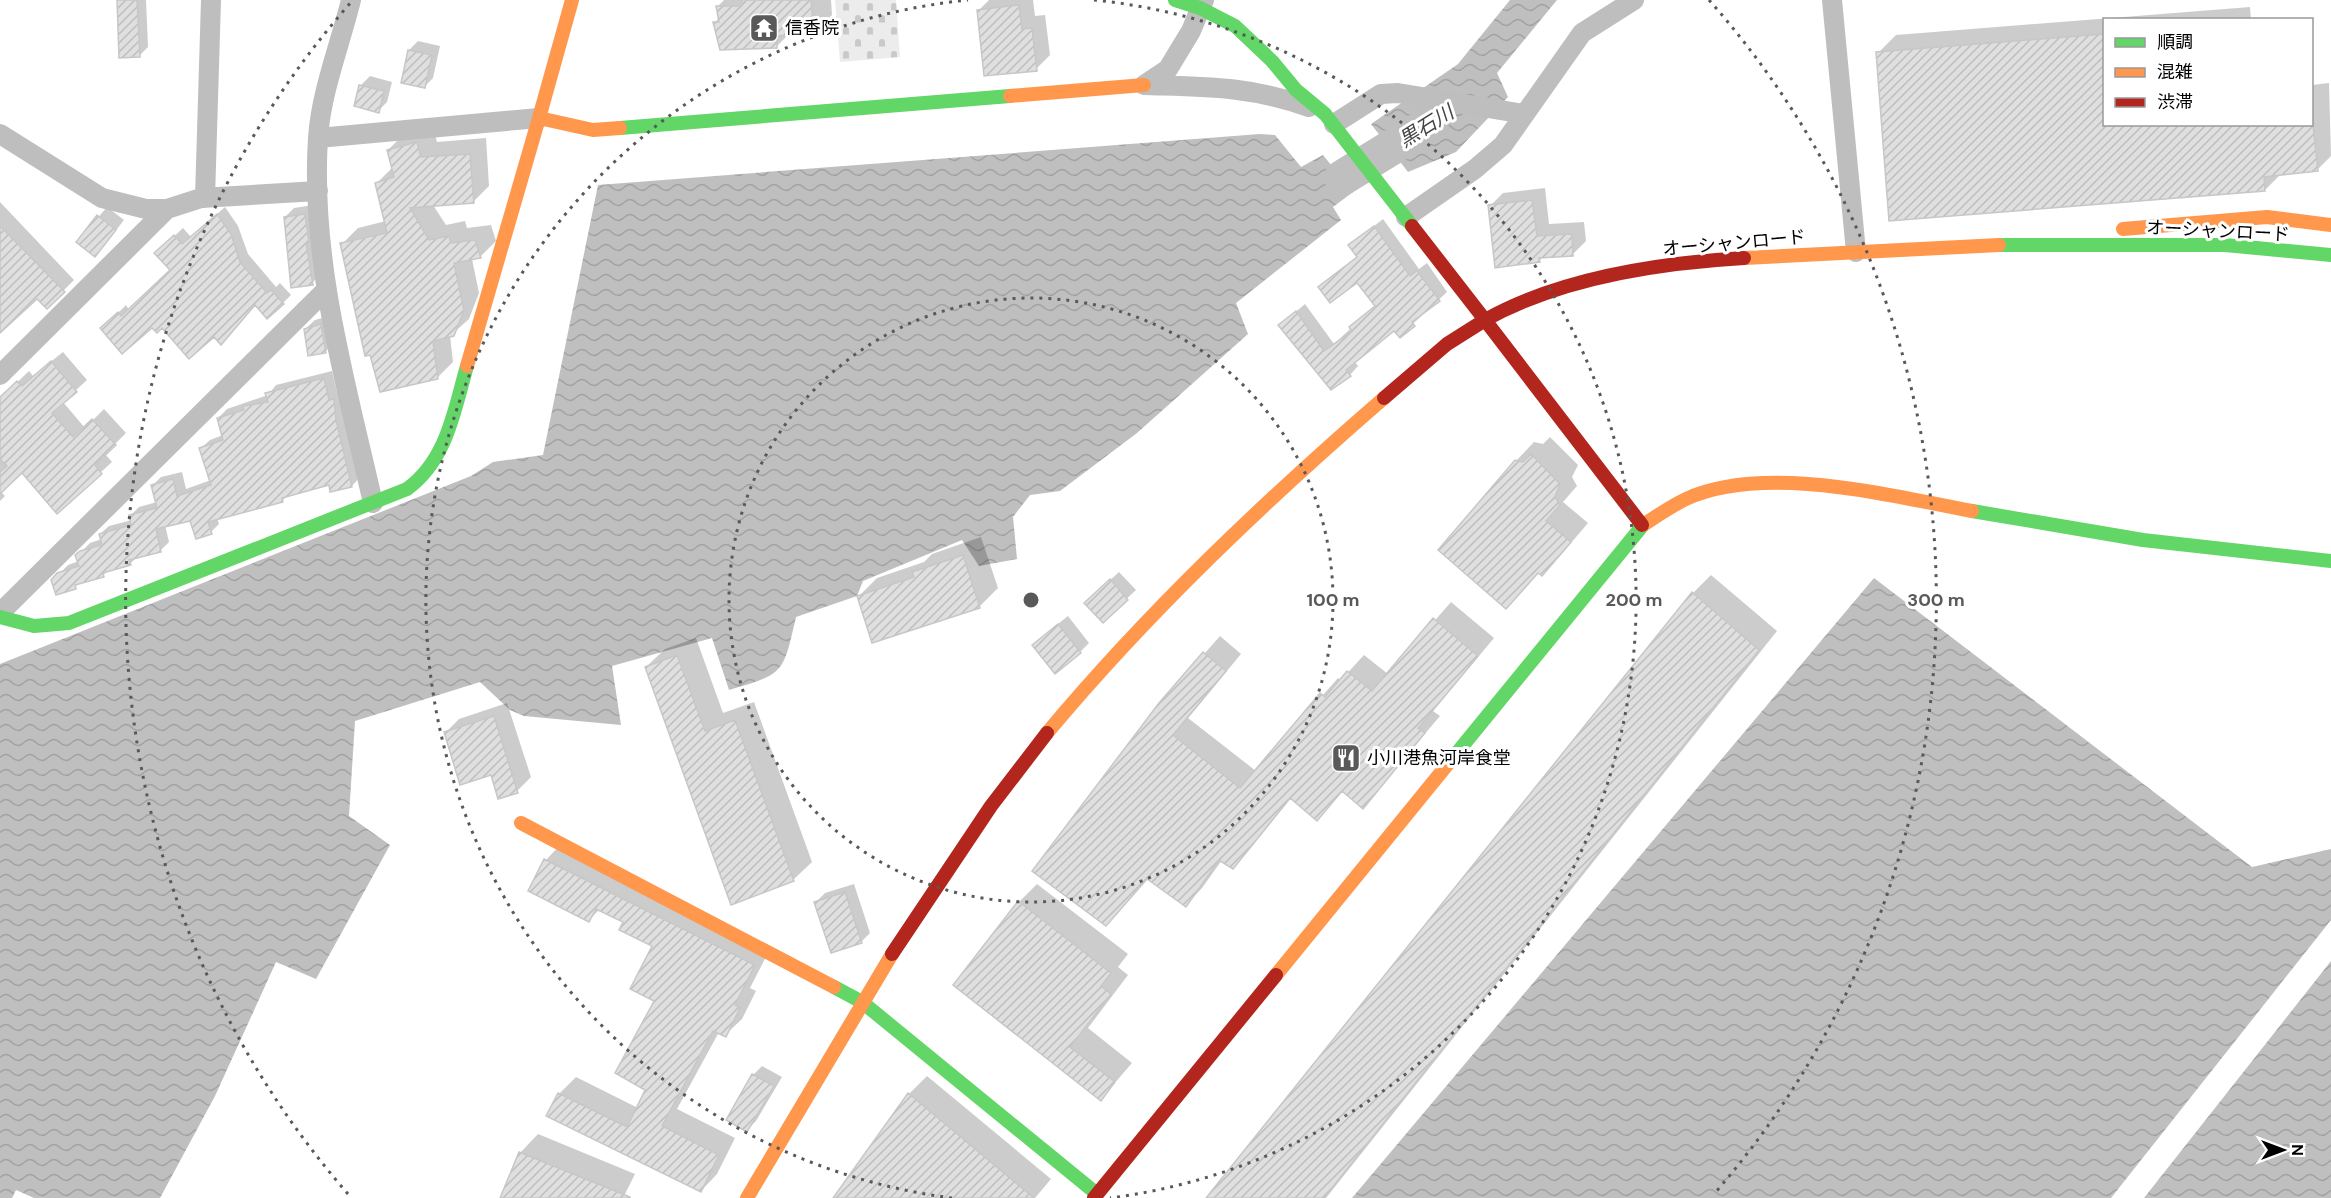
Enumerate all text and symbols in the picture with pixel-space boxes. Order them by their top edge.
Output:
temple icon: 信香院 [748,12,780,44]
place label: 信香院 [785,16,839,40]
legend [2103,18,2313,126]
text: 順調 [2157,30,2193,54]
text: 混雑 [2157,60,2193,84]
text: 渋滞 [2157,90,2193,114]
water label: 黒石川 [1394,98,1460,153]
street label: オーシャンロード [2146,215,2290,247]
street label: オーシャンロード [1661,225,1807,261]
text: 100 m [1306,588,1360,612]
text: 200 m [1606,588,1662,612]
text: 300 m [1907,588,1965,612]
centre of rings [1021,590,1041,610]
restaurant icon: 小川港魚河岸食堂 [1330,742,1362,774]
place label: 小川港魚河岸食堂 [1367,746,1511,770]
north arrow [2253,1120,2313,1180]
text: N [2287,1144,2308,1156]

